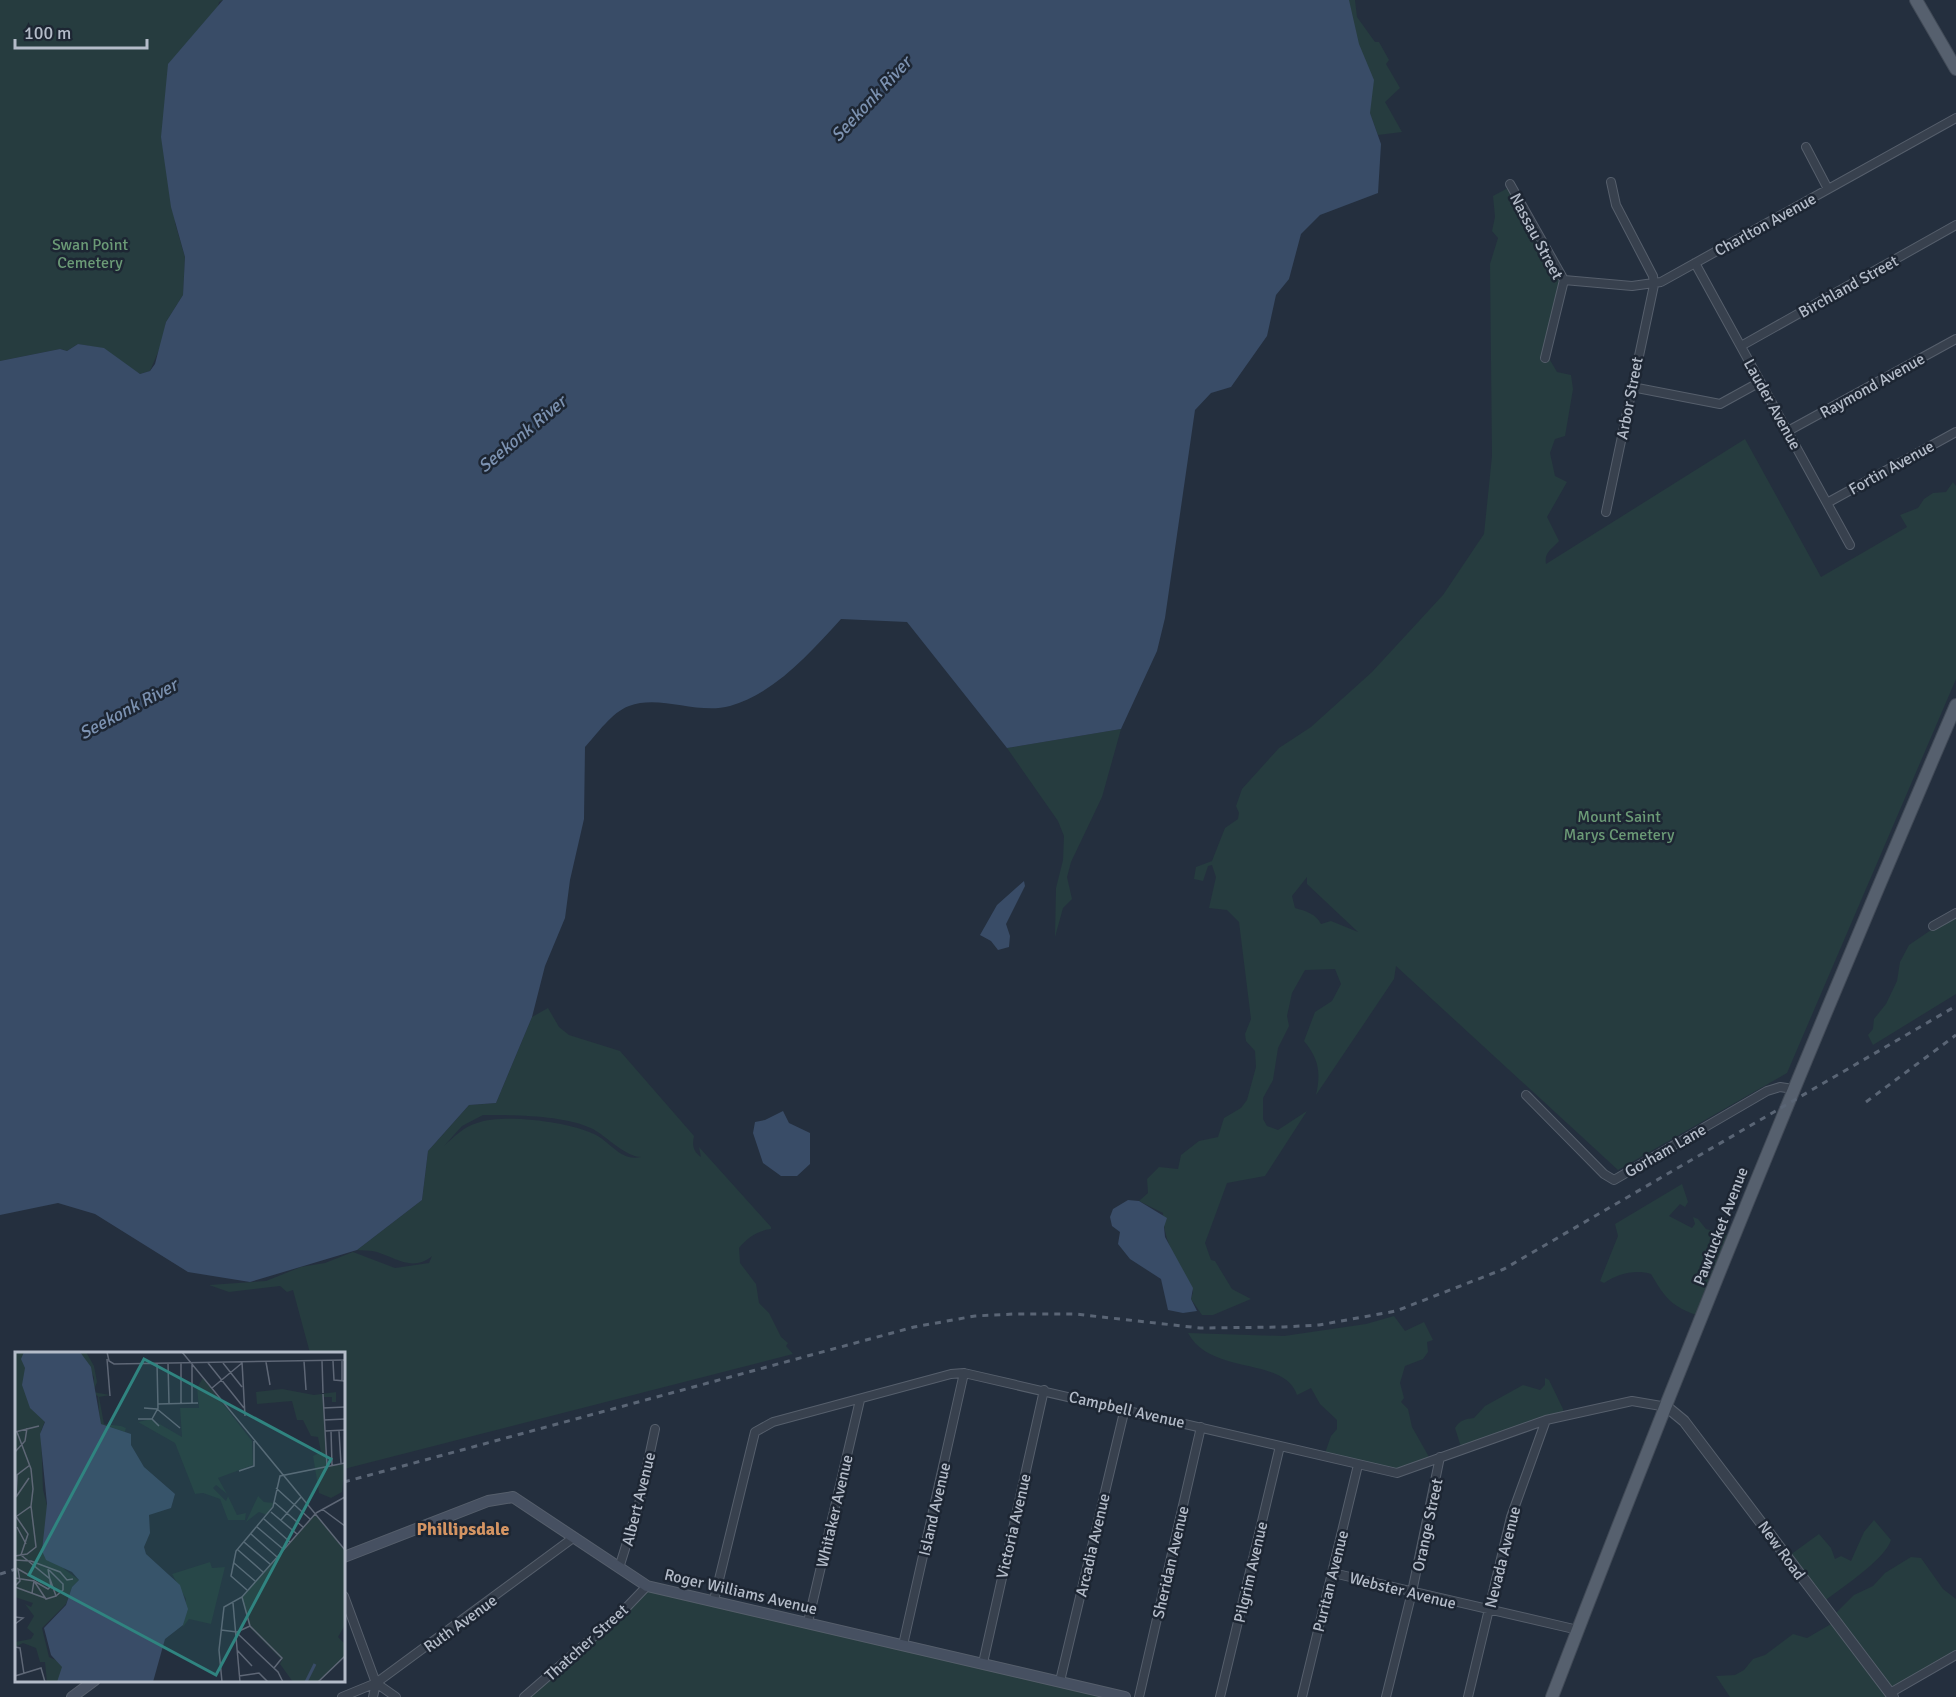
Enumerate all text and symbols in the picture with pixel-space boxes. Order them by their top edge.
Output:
scale bar [15,12,147,50]
text: 100 m [24,22,71,44]
water label: Seekonk River [826,50,917,146]
street label: Charlton Avenue [1711,189,1820,261]
street label: Nassau Street [1505,190,1567,283]
park label: Swan Point Cemetery [52,235,128,273]
street label: Birchland Street [1795,251,1902,323]
street label: Raymond Avenue [1817,349,1928,423]
street label: Arbor Street [1612,355,1648,441]
street label: Lauder Avenue [1739,355,1805,454]
water label: Seekonk River [474,389,572,477]
street label: Fortin Avenue [1845,436,1938,500]
water label: Seekonk River [75,673,183,744]
park label: Mount Saint Marys Cemetery [1564,807,1675,845]
street label: Gorham Lane [1621,1120,1710,1182]
street label: Pawtucket Avenue [1689,1164,1753,1288]
inset map [15,1352,345,1682]
street label: Campbell Avenue [1067,1387,1187,1433]
street label: Albert Avenue [618,1450,660,1548]
street label: Whitaker Avenue [812,1453,858,1570]
street label: Island Avenue [915,1461,955,1558]
street label: Victoria Avenue [992,1472,1036,1581]
street label: Orange Street [1408,1476,1448,1574]
street label: Arcadia Avenue [1071,1492,1115,1599]
street label: Sheridan Avenue [1148,1504,1194,1621]
street label: Nevada Avenue [1481,1504,1525,1610]
street label: New Road [1753,1517,1809,1584]
district label: Phillipsdale [417,1518,510,1540]
street label: Pilgrim Avenue [1230,1520,1272,1625]
street label: Puritan Avenue [1309,1528,1353,1634]
street label: Roger Williams Avenue [662,1565,819,1619]
street label: Webster Avenue [1347,1568,1458,1614]
street label: Ruth Avenue [420,1590,501,1657]
street label: Thatcher Street [541,1600,633,1685]

